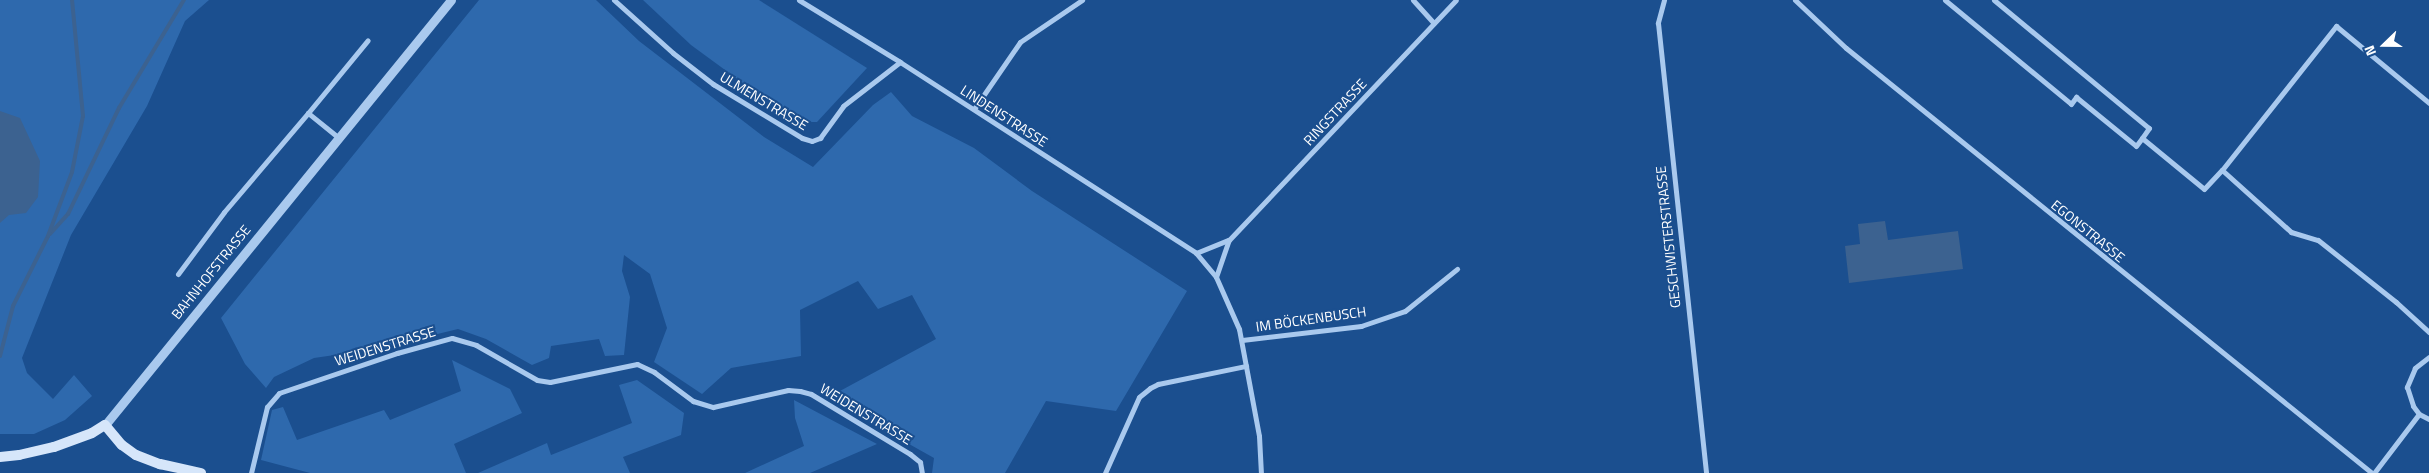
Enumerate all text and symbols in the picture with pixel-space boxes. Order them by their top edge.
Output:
north arrow [2359,20,2409,70]
text: N [2358,42,2381,59]
street label: ULMENSTRASSE [717,68,811,134]
street label: RINGSTRASSE [1300,75,1370,149]
street label: LINDENSTRASSE [957,82,1051,150]
street label: GESCHWISTERSTRASSE [1652,165,1684,309]
street label: EGONSTRASSE [2048,196,2128,266]
street label: BAHNHOFSTRASSE [168,222,254,322]
street label: IM BÖCKENBUSCH [1255,303,1367,335]
street label: WEIDENSTRASSE [333,323,437,369]
street label: WEIDENSTRASSE [817,380,915,448]

